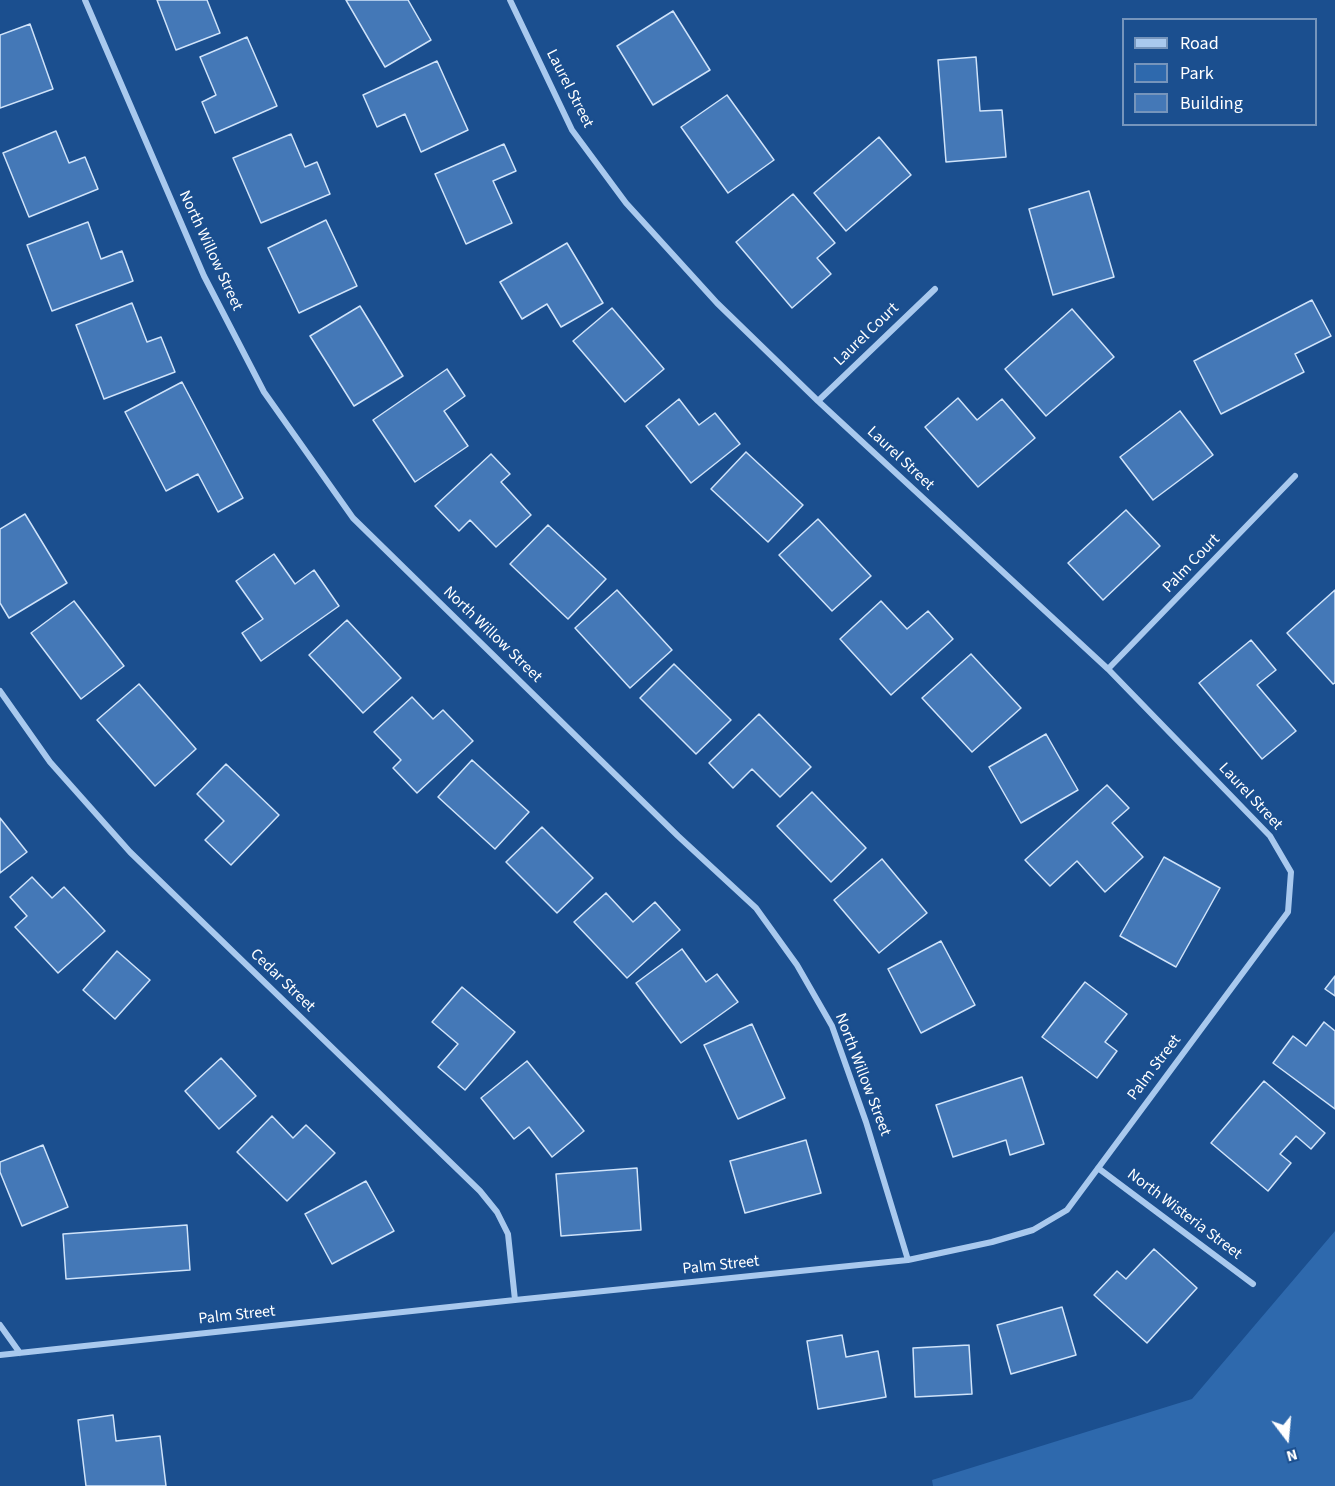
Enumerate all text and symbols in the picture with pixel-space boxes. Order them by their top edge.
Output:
legend [1122,18,1317,126]
text: Road [1180,31,1219,56]
street label: Laurel Street [541,47,597,131]
text: Park [1180,61,1214,86]
text: Building [1180,91,1243,116]
street label: North Willow Street [174,188,246,314]
street label: Laurel Court [831,299,903,371]
street label: Laurel Street [862,423,938,495]
street label: Palm Court [1159,531,1225,597]
street label: North Willow Street [439,583,545,687]
street label: Laurel Street [1214,759,1286,835]
street label: Cedar Street [246,945,318,1017]
street label: North Willow Street [830,1011,894,1139]
street label: Palm Street [1124,1031,1186,1105]
street label: North Wisteria Street [1123,1166,1245,1264]
street label: Palm Street [682,1252,760,1280]
street label: Palm Street [198,1302,276,1330]
north arrow [1257,1408,1317,1468]
text: N [1284,1443,1300,1467]

